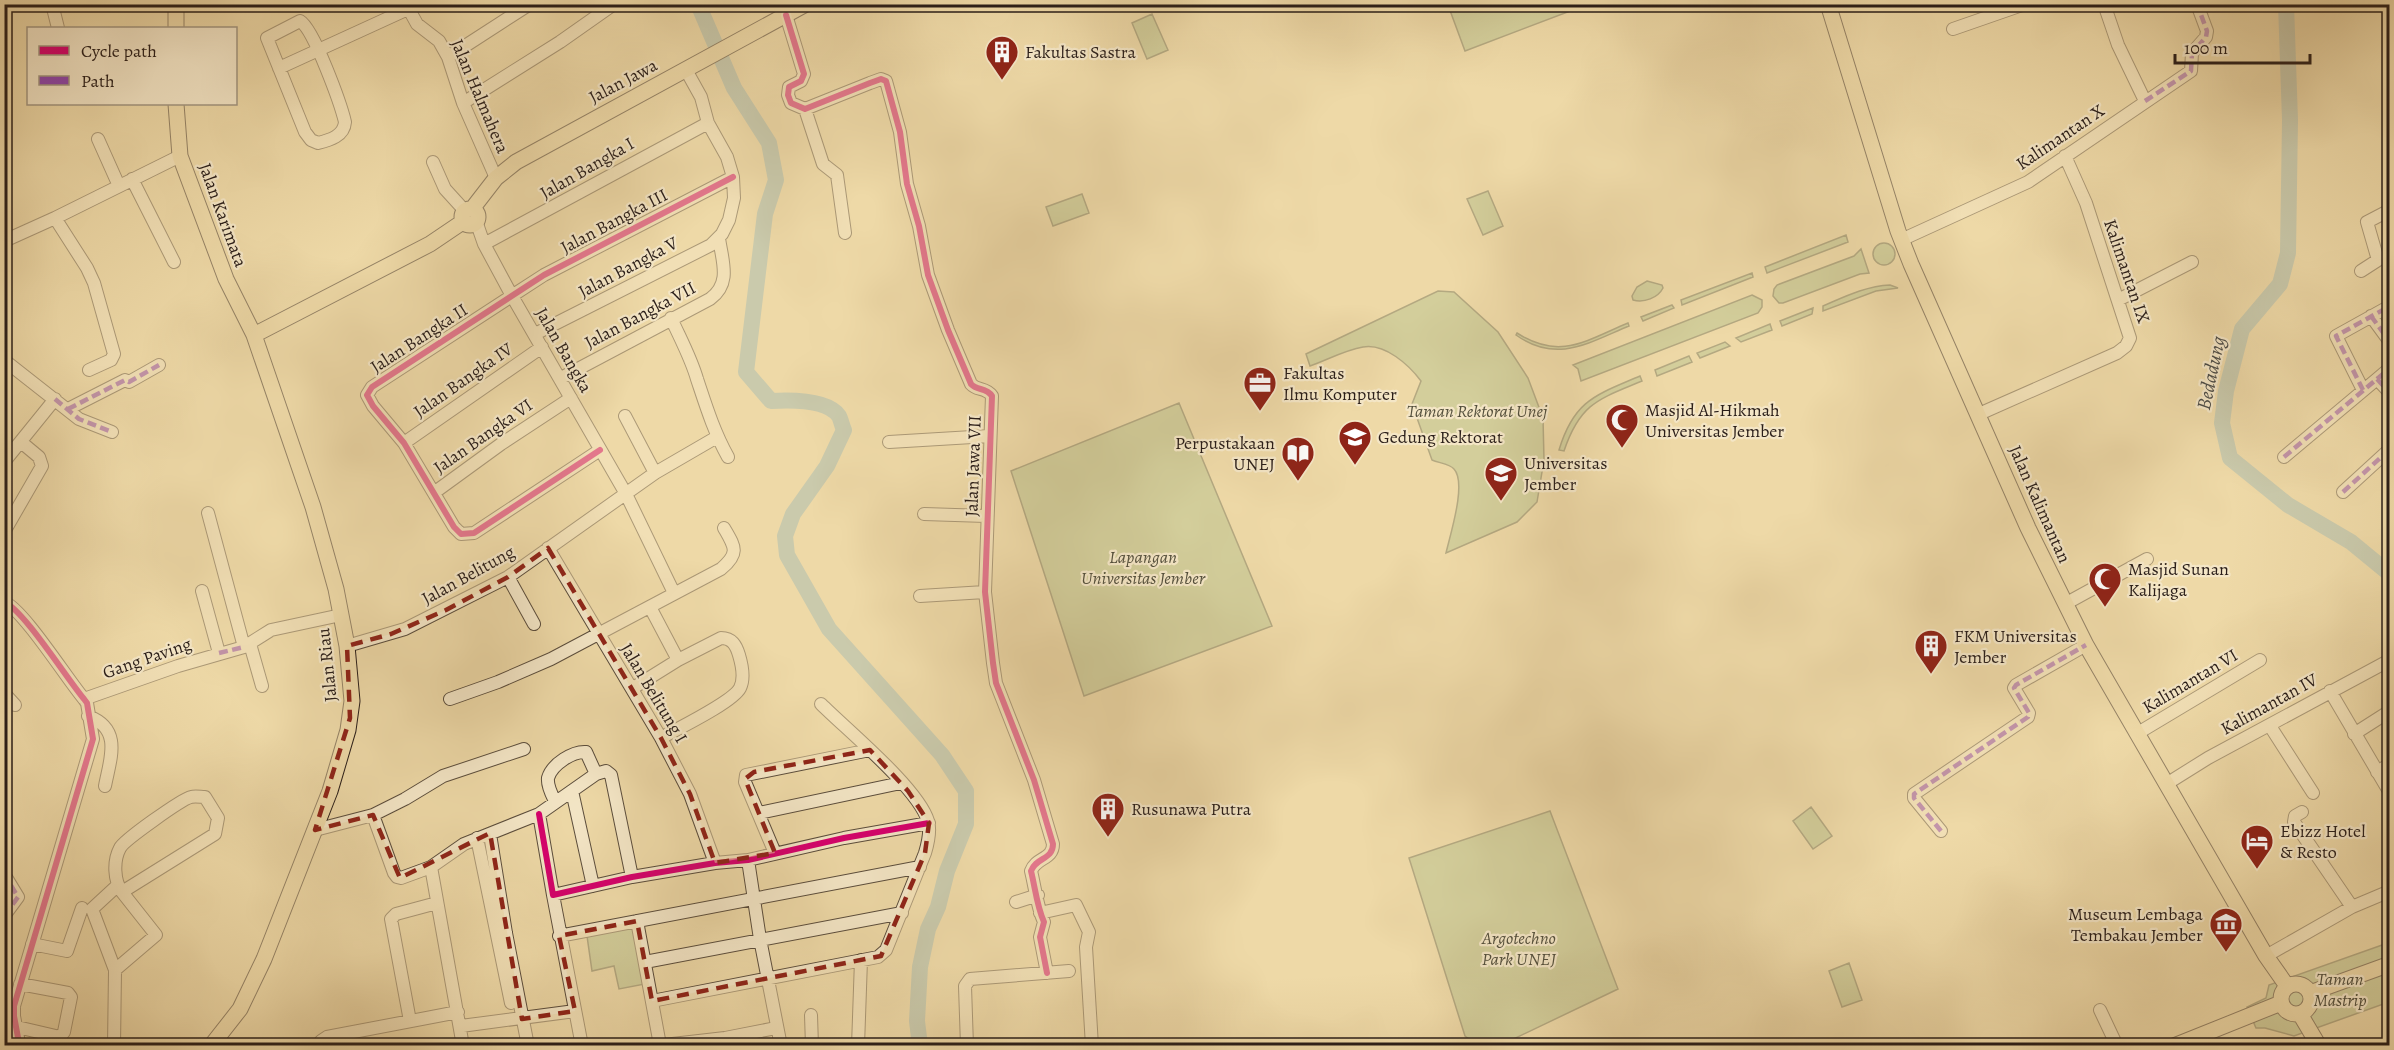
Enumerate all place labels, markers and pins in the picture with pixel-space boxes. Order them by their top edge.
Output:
building icon: Fakultas Sastra [984,34,1020,81]
place label: Fakultas Sastra [1025,40,1136,64]
place label: Fakultas Ilmu Komputer [1283,361,1397,406]
office icon: Fakultas Ilmu Komputer [1242,365,1278,412]
place label: Masjid Al-Hikmah Universitas Jember [1645,398,1784,443]
mosque icon: Masjid Al-Hikmah Universitas Jember [1604,402,1640,449]
school or university icon: Gedung Rektorat [1337,419,1373,466]
place label: Gedung Rektorat [1378,425,1503,449]
place label: Perpustakaan UNEJ [1175,431,1275,476]
library icon: Perpustakaan UNEJ [1280,435,1316,482]
place label: Universitas Jember [1524,451,1607,496]
school or university icon: Universitas Jember [1483,455,1519,502]
place label: Masjid Sunan Kalijaga [2128,557,2229,602]
mosque icon: Masjid Sunan Kalijaga [2087,561,2123,608]
place label: FKM Universitas Jember [1954,624,2077,669]
building icon: FKM Universitas Jember [1913,628,1949,675]
building icon: Rusunawa Putra [1090,791,1126,838]
place label: Rusunawa Putra [1131,797,1252,821]
place label: Ebizz Hotel & Resto [2280,819,2366,864]
hotel icon: Ebizz Hotel & Resto [2239,823,2275,870]
place label: Museum Lembaga Tembakau Jember [2068,902,2204,947]
museum icon: Museum Lembaga Tembakau Jember [2208,906,2244,953]

